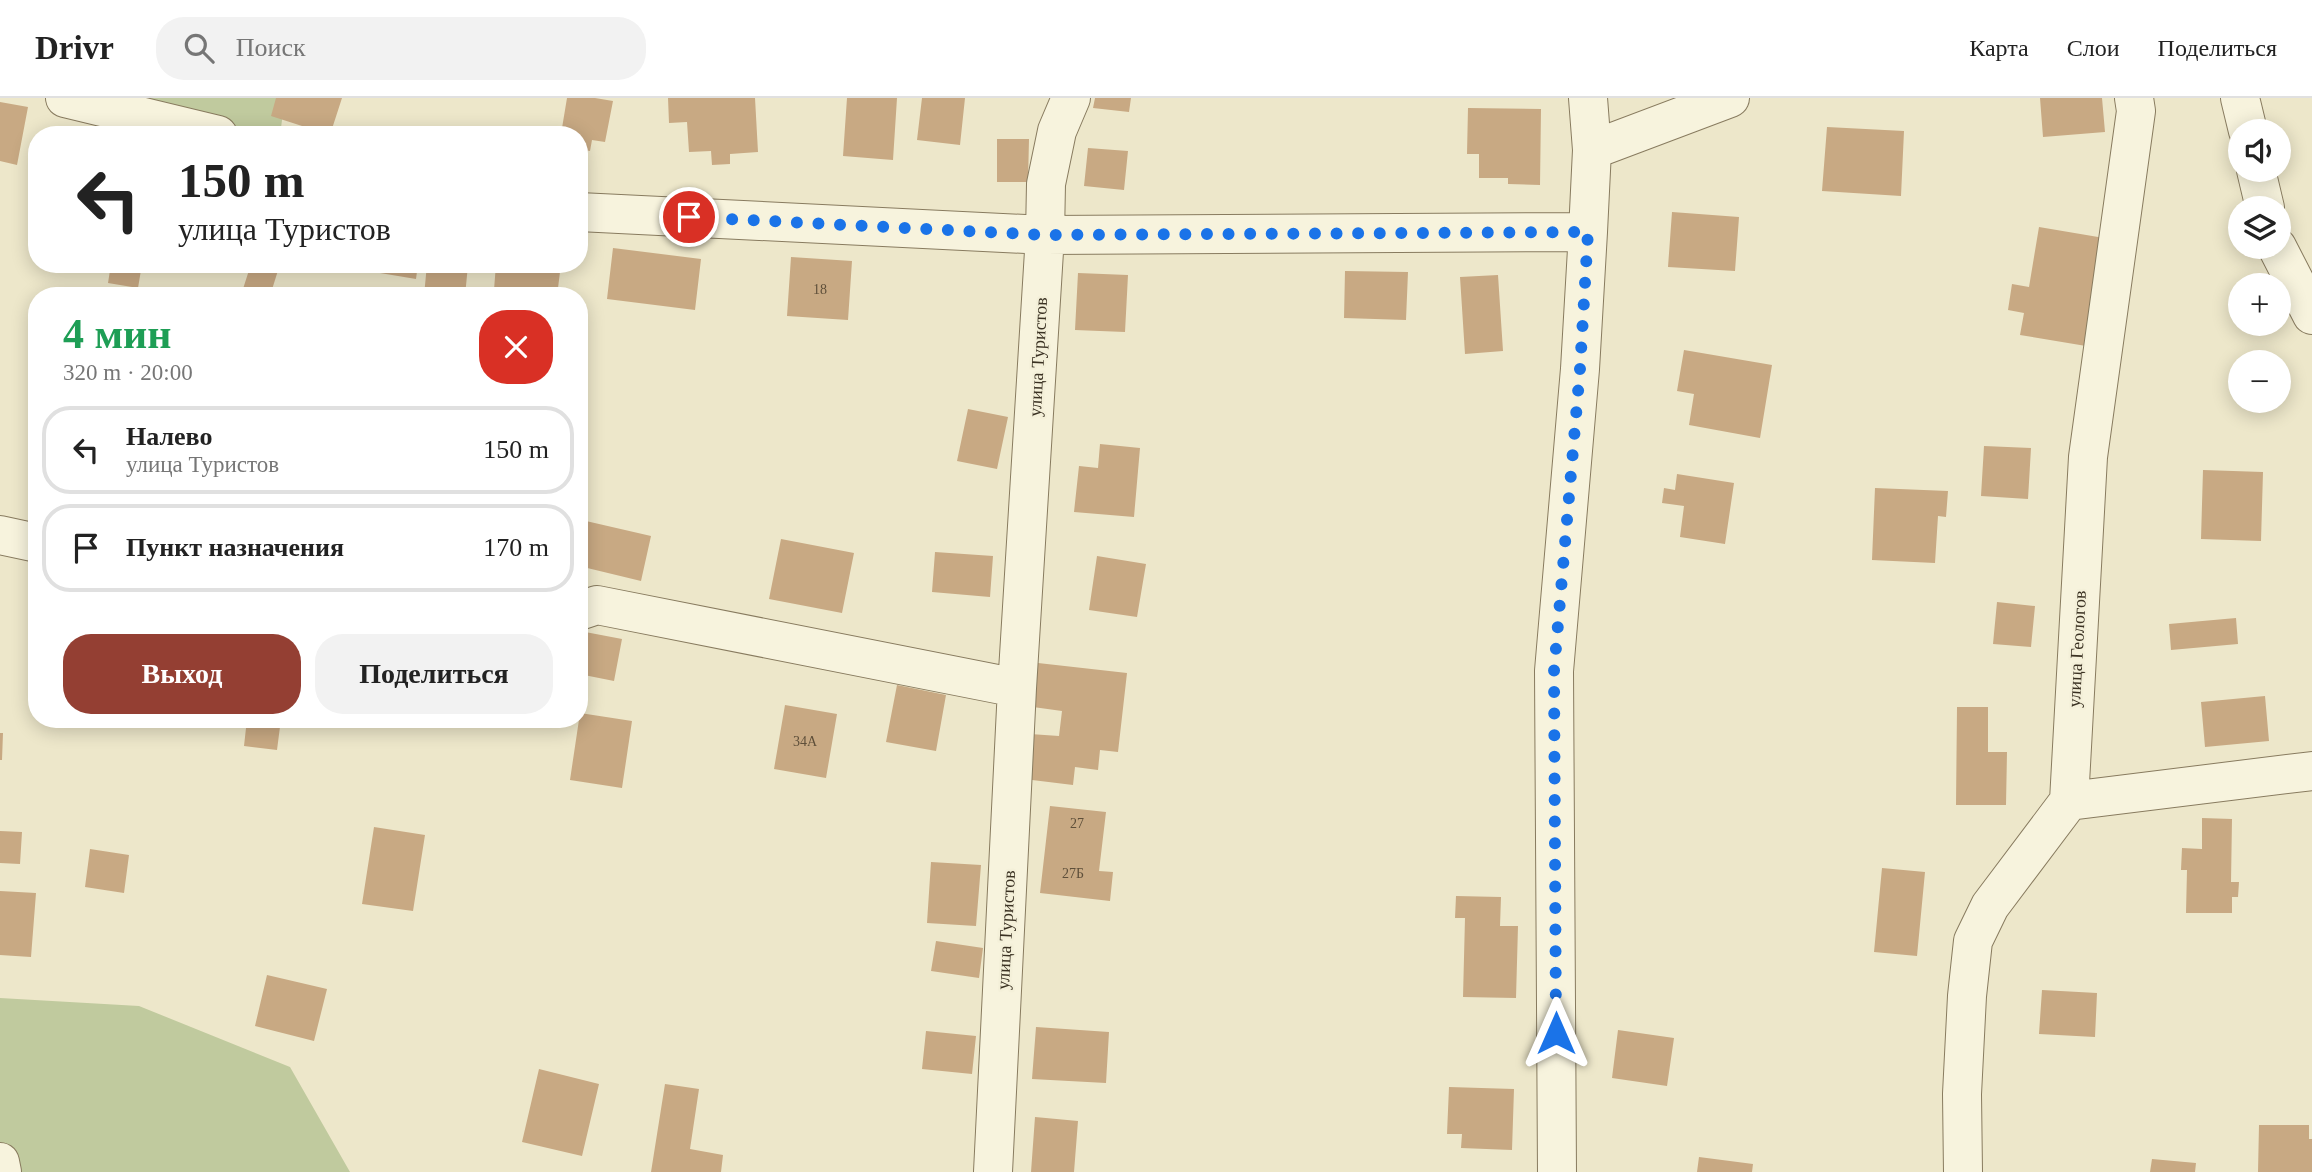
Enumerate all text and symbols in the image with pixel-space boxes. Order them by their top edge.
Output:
search box [156,17,646,80]
icon: search [180,29,218,67]
text: Drivr [35,30,114,66]
text: Поиск [236,33,306,62]
text: Карта [1969,35,2029,61]
text: Слои [2067,35,2120,61]
text: Поделиться [2158,35,2277,61]
map controls [2228,119,2291,413]
button: sound [2228,119,2291,182]
text: 150 m [178,153,305,208]
icon: left [63,154,154,245]
pin [659,187,719,247]
button: layers [2228,196,2291,259]
icon: arrive [670,198,708,236]
text: улица Туристов [178,211,391,247]
button: + [2228,273,2291,336]
house number: 18 [813,282,827,297]
street label: улица Туристов [1025,297,1051,417]
button: close [479,310,553,384]
text: 4 мин [63,311,172,357]
button: − [2228,350,2291,413]
text: 320 m · 20:00 [63,360,193,385]
text: Налево [126,422,212,451]
icon: left [67,431,105,469]
text: 150 m [483,435,549,464]
text: улица Туристов [126,452,279,477]
icon: arrive [67,529,105,567]
text: Пункт назначения [126,533,344,562]
text: 170 m [483,533,549,562]
street label: улица Геологов [2064,590,2090,708]
button: Выход [63,634,301,714]
button: Поделиться [315,634,553,714]
house number: 34А [793,734,818,749]
house number: 27 [1070,816,1084,831]
house number: 27Б [1062,866,1084,881]
street label: улица Туристов [993,870,1019,990]
position arrow [1519,996,1593,1070]

